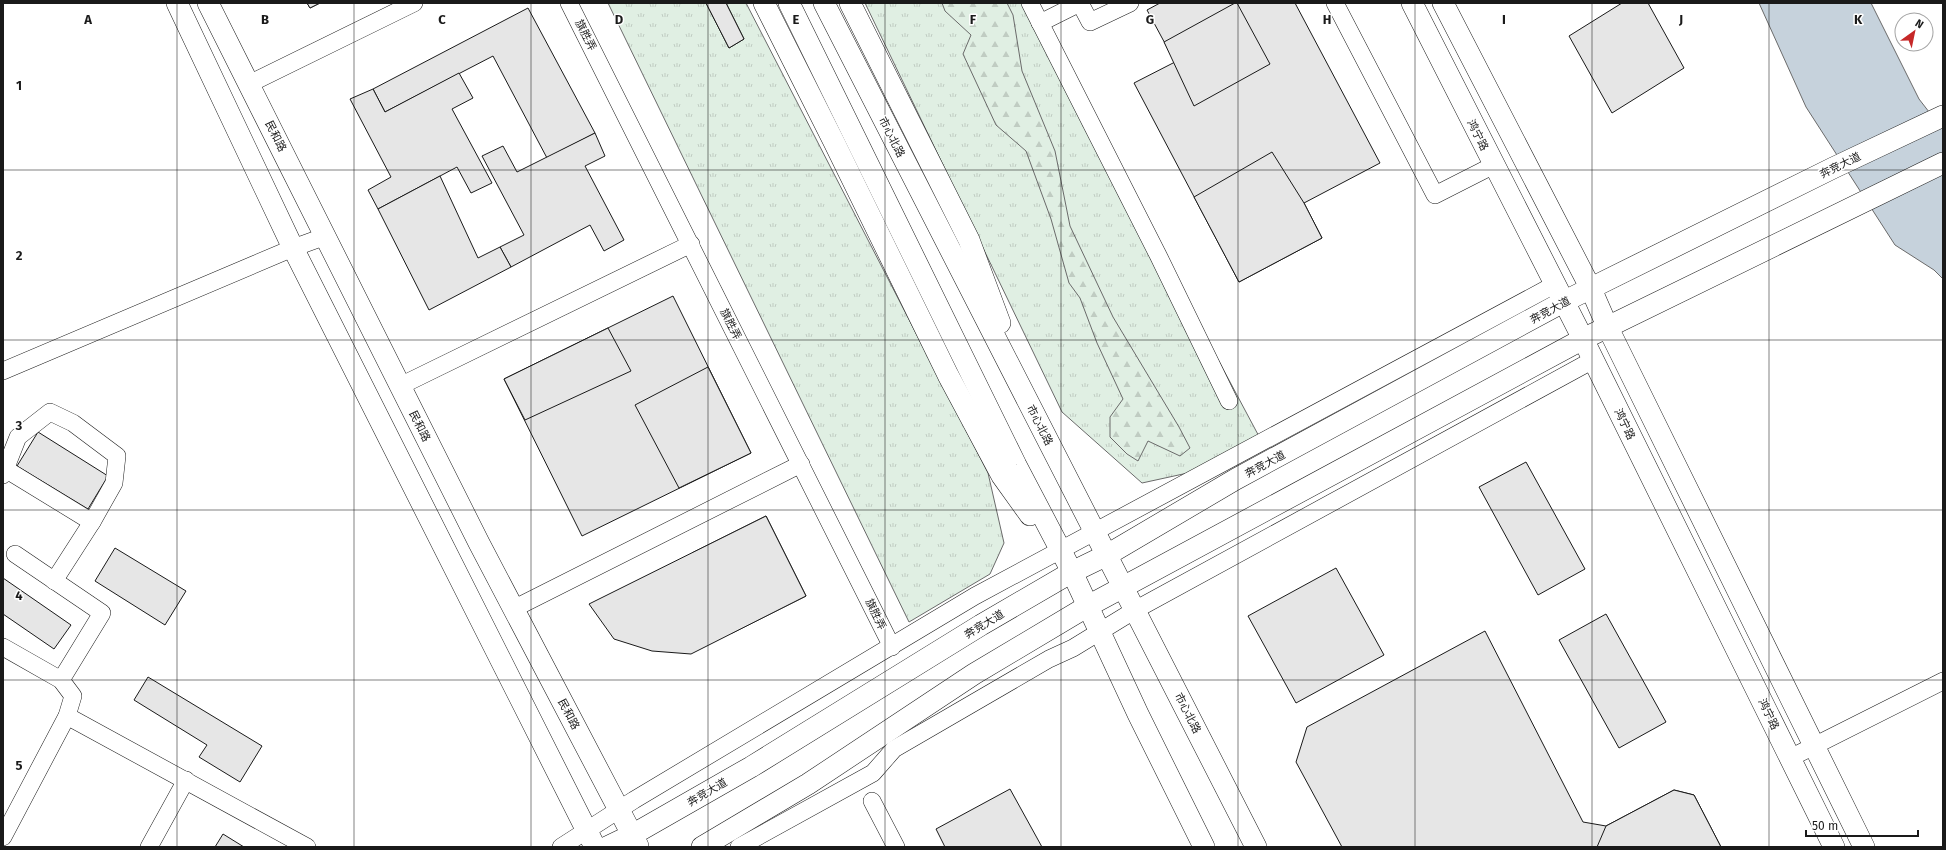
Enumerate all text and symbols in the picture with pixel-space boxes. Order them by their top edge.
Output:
text: A [83,12,92,27]
text: B [261,12,269,27]
text: C [438,12,446,27]
text: D [615,12,624,27]
text: E [793,12,800,27]
text: F [970,12,977,27]
text: G [1146,12,1154,27]
text: H [1323,12,1331,27]
text: I [1502,12,1506,27]
text: J [1678,12,1683,27]
text: K [1854,12,1863,27]
north arrow [1894,12,1934,52]
text: N [1913,17,1926,31]
street label: 旗胜弄 [572,18,599,53]
text: 1 [16,78,22,93]
street label: 市心北路 [876,115,907,160]
street label: 鸿宁路 [1464,118,1491,153]
street label: 民和路 [262,119,289,154]
street label: 奔竞大道 [1818,150,1863,181]
text: 2 [16,248,23,263]
street label: 奔竞大道 [1528,294,1573,327]
street label: 旗胜弄 [717,307,744,342]
street label: 市心北路 [1024,403,1055,448]
street label: 鸿宁路 [1611,407,1638,442]
street label: 民和路 [406,409,433,444]
text: 3 [15,418,23,433]
street label: 奔竞大道 [1243,448,1288,481]
text: 4 [15,588,23,603]
street label: 旗胜弄 [862,597,889,632]
street label: 奔竞大道 [962,608,1006,641]
street label: 市心北路 [1172,691,1203,736]
street label: 民和路 [555,697,582,732]
street label: 鸿宁路 [1755,697,1782,732]
text: 5 [16,758,23,773]
street label: 奔竞大道 [685,776,730,809]
scale bar [1806,812,1918,838]
text: 50 m [1812,819,1838,833]

